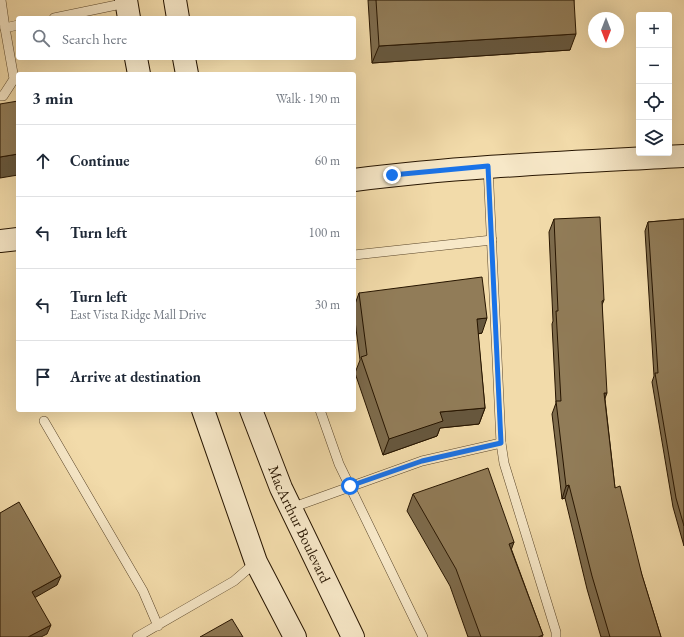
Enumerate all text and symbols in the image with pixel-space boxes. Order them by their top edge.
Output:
north arrow [588,12,624,48]
map controls [636,12,672,156]
button: + [636,12,672,48]
search box [16,16,356,60]
icon: search [30,27,52,49]
text: Search here [62,29,127,48]
button: − [636,48,672,84]
button: locate [636,84,672,120]
text: 3 min [32,87,73,109]
text: Walk · 190 m [276,90,340,107]
button: layers [636,120,672,156]
icon: ahead [32,150,54,172]
text: Continue [70,151,130,170]
text: 60 m [315,152,340,169]
route end [383,166,401,184]
icon: left [32,222,54,244]
text: Turn left [70,223,127,242]
text: 100 m [309,224,340,241]
text: Turn left [70,287,127,306]
icon: left [32,294,54,316]
text: 30 m [315,296,340,313]
text: East Vista Ridge Mall Drive [70,306,206,323]
icon: arrive [32,366,54,388]
text: Arrive at destination [70,367,201,386]
street label: MacArthur Boulevard [264,463,336,586]
route start [341,477,359,495]

